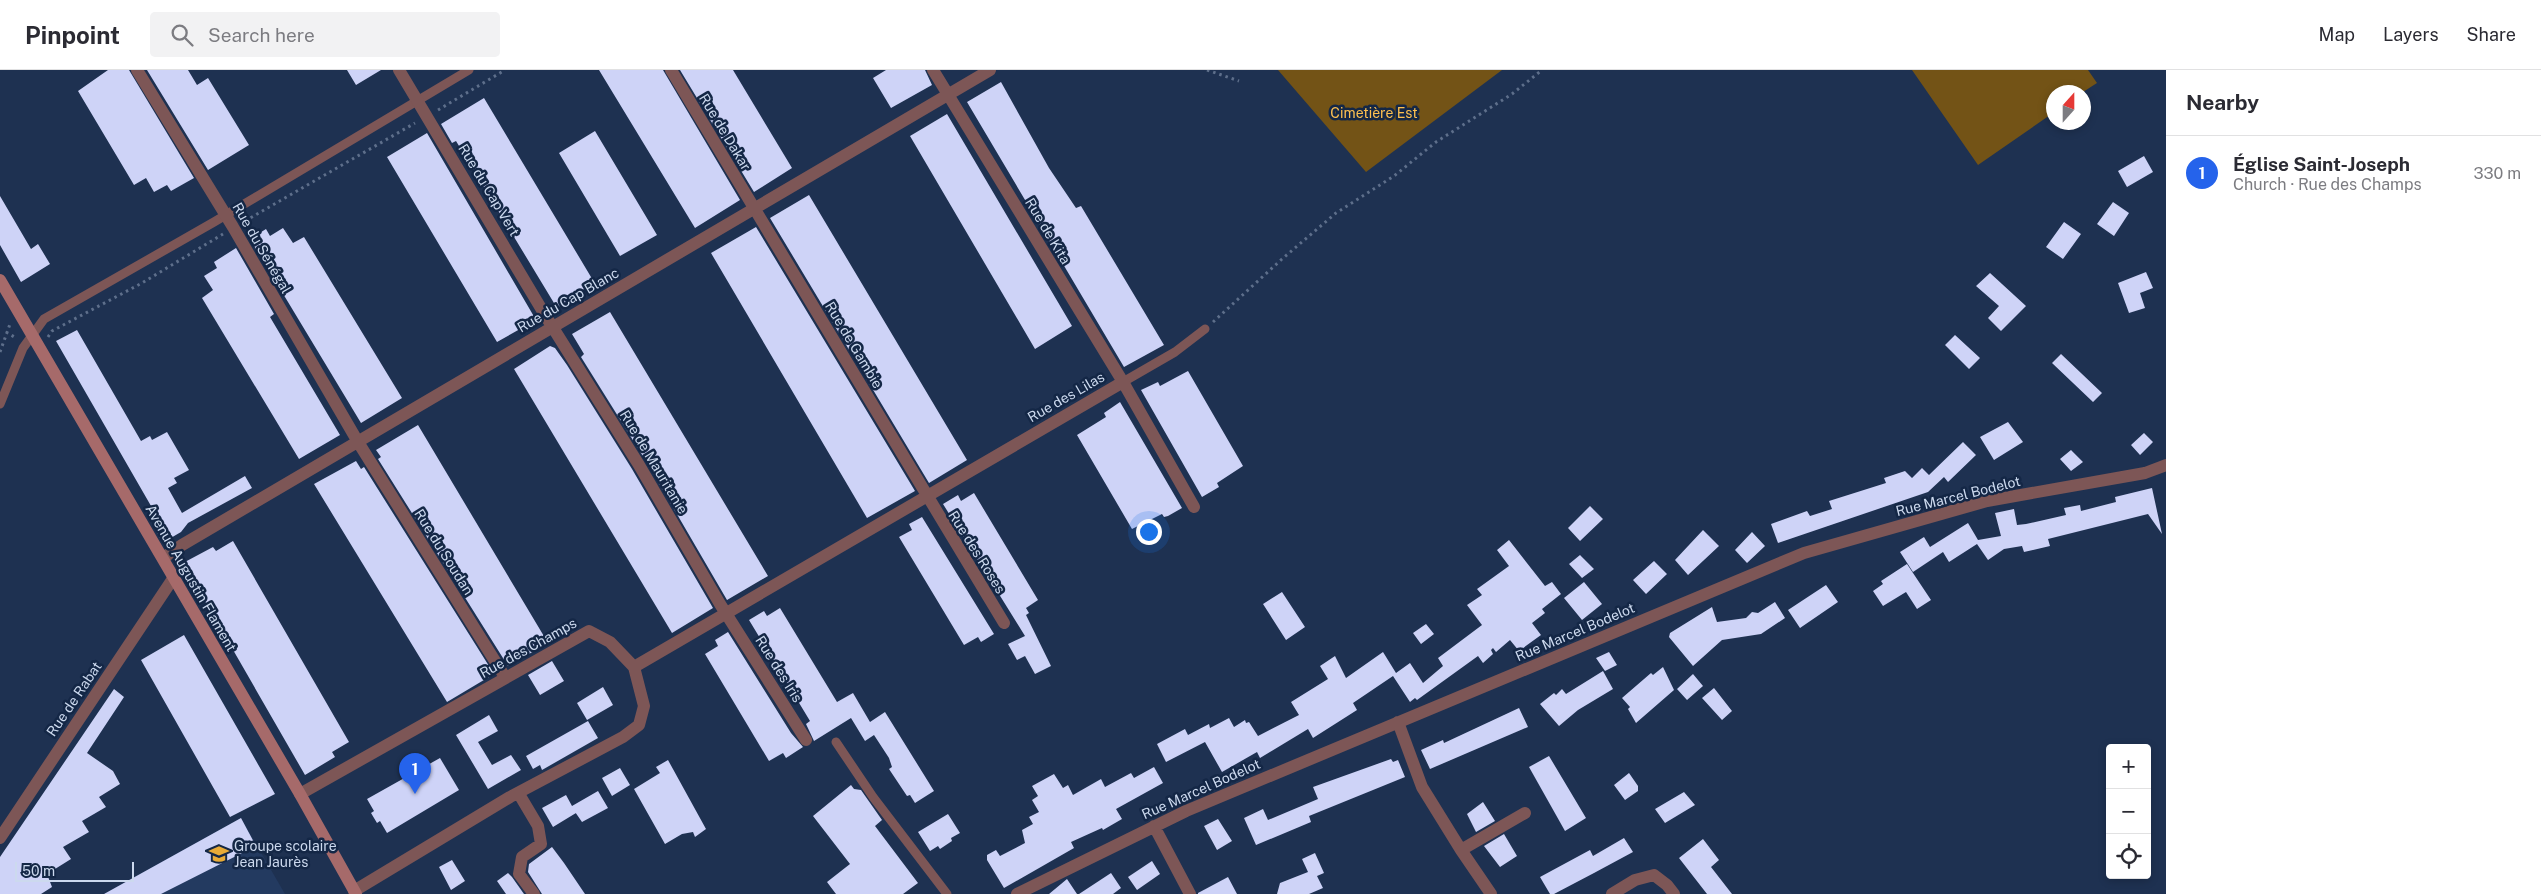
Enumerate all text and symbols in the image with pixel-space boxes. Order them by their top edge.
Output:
search box [150,12,500,57]
text: Pinpoint [25,21,120,49]
icon: search [168,21,196,49]
text: Search here [208,24,315,46]
text: Map [2319,24,2355,45]
text: Layers [2383,24,2439,45]
text: Share [2467,24,2516,45]
north arrow [2046,85,2091,130]
text: Nearby [2186,90,2259,115]
street label: Rue de Dakar [696,91,754,173]
park label: Cimetière Est [1330,105,1418,121]
street label: Rue du Cap Vert [455,141,523,239]
text: Église Saint-Joseph [2233,153,2410,175]
text: 1 [2199,164,2205,183]
text: 330 m [2474,164,2521,183]
text: Church · Rue des Champs [2233,175,2422,194]
street label: Rue de Kita [1022,195,1074,267]
street label: Rue du Sénégal [230,200,294,296]
street label: Rue du Cap Blanc [514,264,622,336]
street label: Rue de Gambie [822,299,886,391]
street label: Rue des Lilas [1025,369,1107,425]
street label: Rue de Mauritanie [617,407,691,517]
street label: Rue Marcel Bodelot [1894,473,2022,519]
street label: Avenue Augustin Flament [142,502,240,654]
street label: Rue du Soudan [411,506,477,598]
street label: Rue des Roses [945,508,1009,596]
your location [1136,519,1162,545]
street label: Rue Marcel Bodelot [1513,600,1637,664]
street label: Rue des Champs [477,615,579,681]
street label: Rue des Iris [752,633,806,705]
street label: Rue de Rabat [43,659,105,739]
map controls [2106,744,2151,879]
button: + [2106,744,2151,789]
pin: 1 [399,753,431,794]
street label: Rue Marcel Bodelot [1139,756,1263,822]
button: − [2106,789,2151,834]
button: locate [2106,834,2151,879]
place label: Groupe scolaire Jean Jaurès [234,838,337,870]
school or university icon: Groupe scolaire Jean Jaurès [208,843,230,865]
scale bar [15,859,134,882]
text: 50 m [22,863,55,879]

